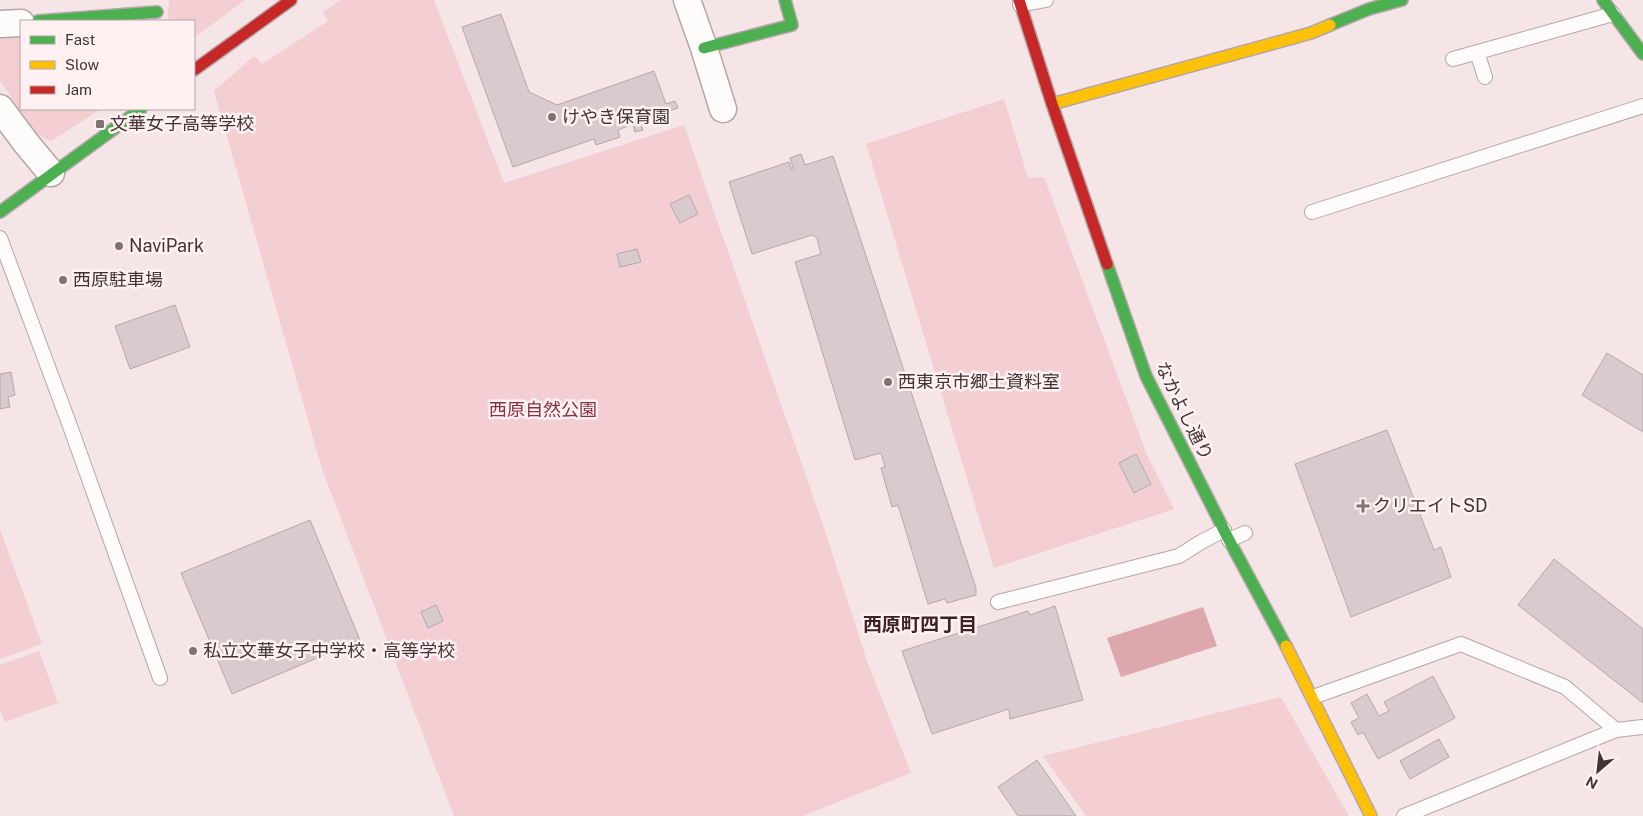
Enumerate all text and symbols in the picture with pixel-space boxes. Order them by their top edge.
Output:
legend [20,20,195,110]
text: Fast [65,31,95,48]
text: Slow [65,56,100,73]
text: Jam [65,81,92,98]
place label: けやき保育園 [562,106,670,127]
marker: けやき保育園 [546,111,558,123]
place label: 文華女子高等学校 [110,113,254,134]
marker: 文華女子高等学校 [94,118,106,130]
place label: NaviPark [129,235,204,256]
marker: NaviPark [113,240,125,252]
place label: 西原駐車場 [73,269,163,290]
marker: 西原駐車場 [57,274,69,286]
street label: なかよし通り [1152,358,1217,464]
place label: 西東京市郷土資料室 [898,371,1060,392]
marker: 西東京市郷土資料室 [882,376,894,388]
park label: 西原自然公園 [489,399,597,420]
place label: クリエイトSD [1373,495,1487,516]
marker: クリエイトSD [1357,500,1369,512]
district label: 西原町四丁目 [863,613,977,635]
place label: 私立文華女子中学校・高等学校 [203,640,455,661]
marker: 私立文華女子中学校・高等学校 [187,645,199,657]
north arrow [1573,746,1623,796]
text: N [1583,773,1600,792]

